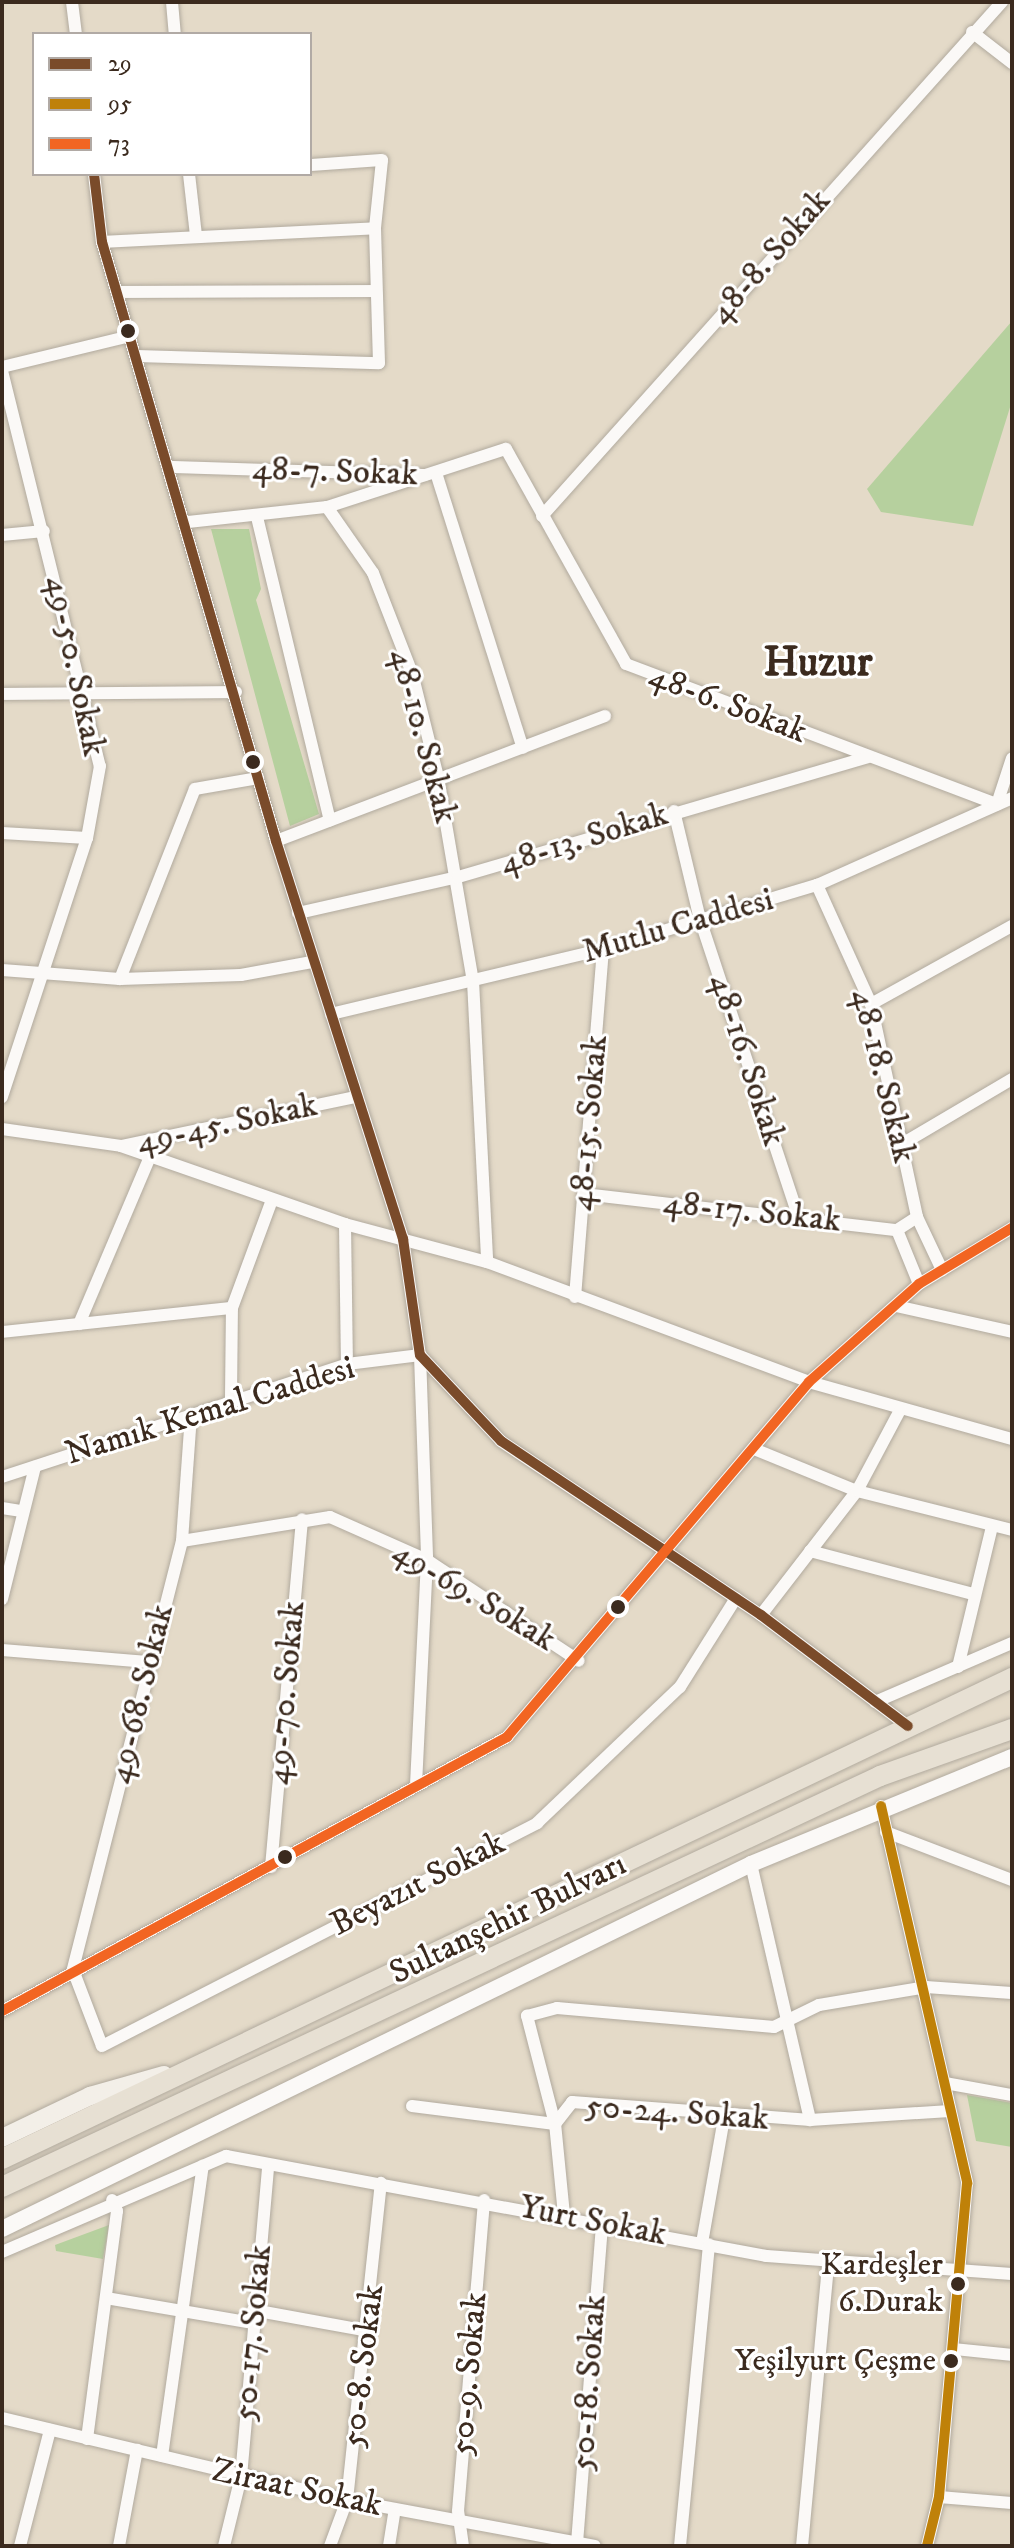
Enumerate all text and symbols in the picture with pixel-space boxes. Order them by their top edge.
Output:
legend [32,32,312,176]
text: 29 [108,49,132,79]
text: 95 [108,89,132,119]
text: 73 [108,129,130,159]
street label: 48-8. Sokak [700,181,840,333]
unlabelled marker [120,323,136,339]
street label: 48-7. Sokak [251,449,419,495]
street label: 49-50. Sokak [36,572,114,760]
district label: Huzur [764,638,872,688]
street label: 48-10. Sokak [380,644,466,828]
street label: 48-6. Sokak [643,655,813,753]
unlabelled marker [245,754,261,770]
street label: 48-13. Sokak [495,794,673,884]
street label: Mutlu Caddesi [578,879,778,973]
street label: 48-16. Sokak [700,969,794,1151]
street label: 48-18. Sokak [842,985,924,1167]
street label: 48-15. Sokak [561,1033,617,1213]
street label: 49-45. Sokak [133,1085,321,1163]
street label: 48-17. Sokak [661,1182,843,1242]
street label: Namık Kemal Caddesi [60,1348,360,1474]
street label: 49-69. Sokak [385,1531,563,1661]
street label: 49-70. Sokak [258,1599,314,1787]
unlabelled marker [610,1599,626,1615]
street label: 49-68. Sokak [99,1600,183,1788]
street label: Beyazıt Sokak [324,1823,512,1945]
street label: Sultanşehir Bulvarı [383,1844,633,1994]
unlabelled marker [277,1849,293,1865]
street label: 50-24. Sokak [584,2086,770,2140]
street label: Yurt Sokak [516,2187,670,2255]
street label: 50-17. Sokak [225,2243,281,2423]
place label: Kardeşler 6.Durak [821,2247,943,2322]
marker: Kardeşler 6.Durak [950,2276,966,2292]
street label: 50-8. Sokak [333,2282,393,2450]
street label: 50-9. Sokak [442,2291,496,2457]
street label: 50-18. Sokak [563,2294,615,2472]
place label: Yeşilyurt Çeşme [734,2342,936,2380]
marker: Yeşilyurt Çeşme [943,2353,959,2369]
street label: Ziraat Sokak [208,2450,386,2526]

